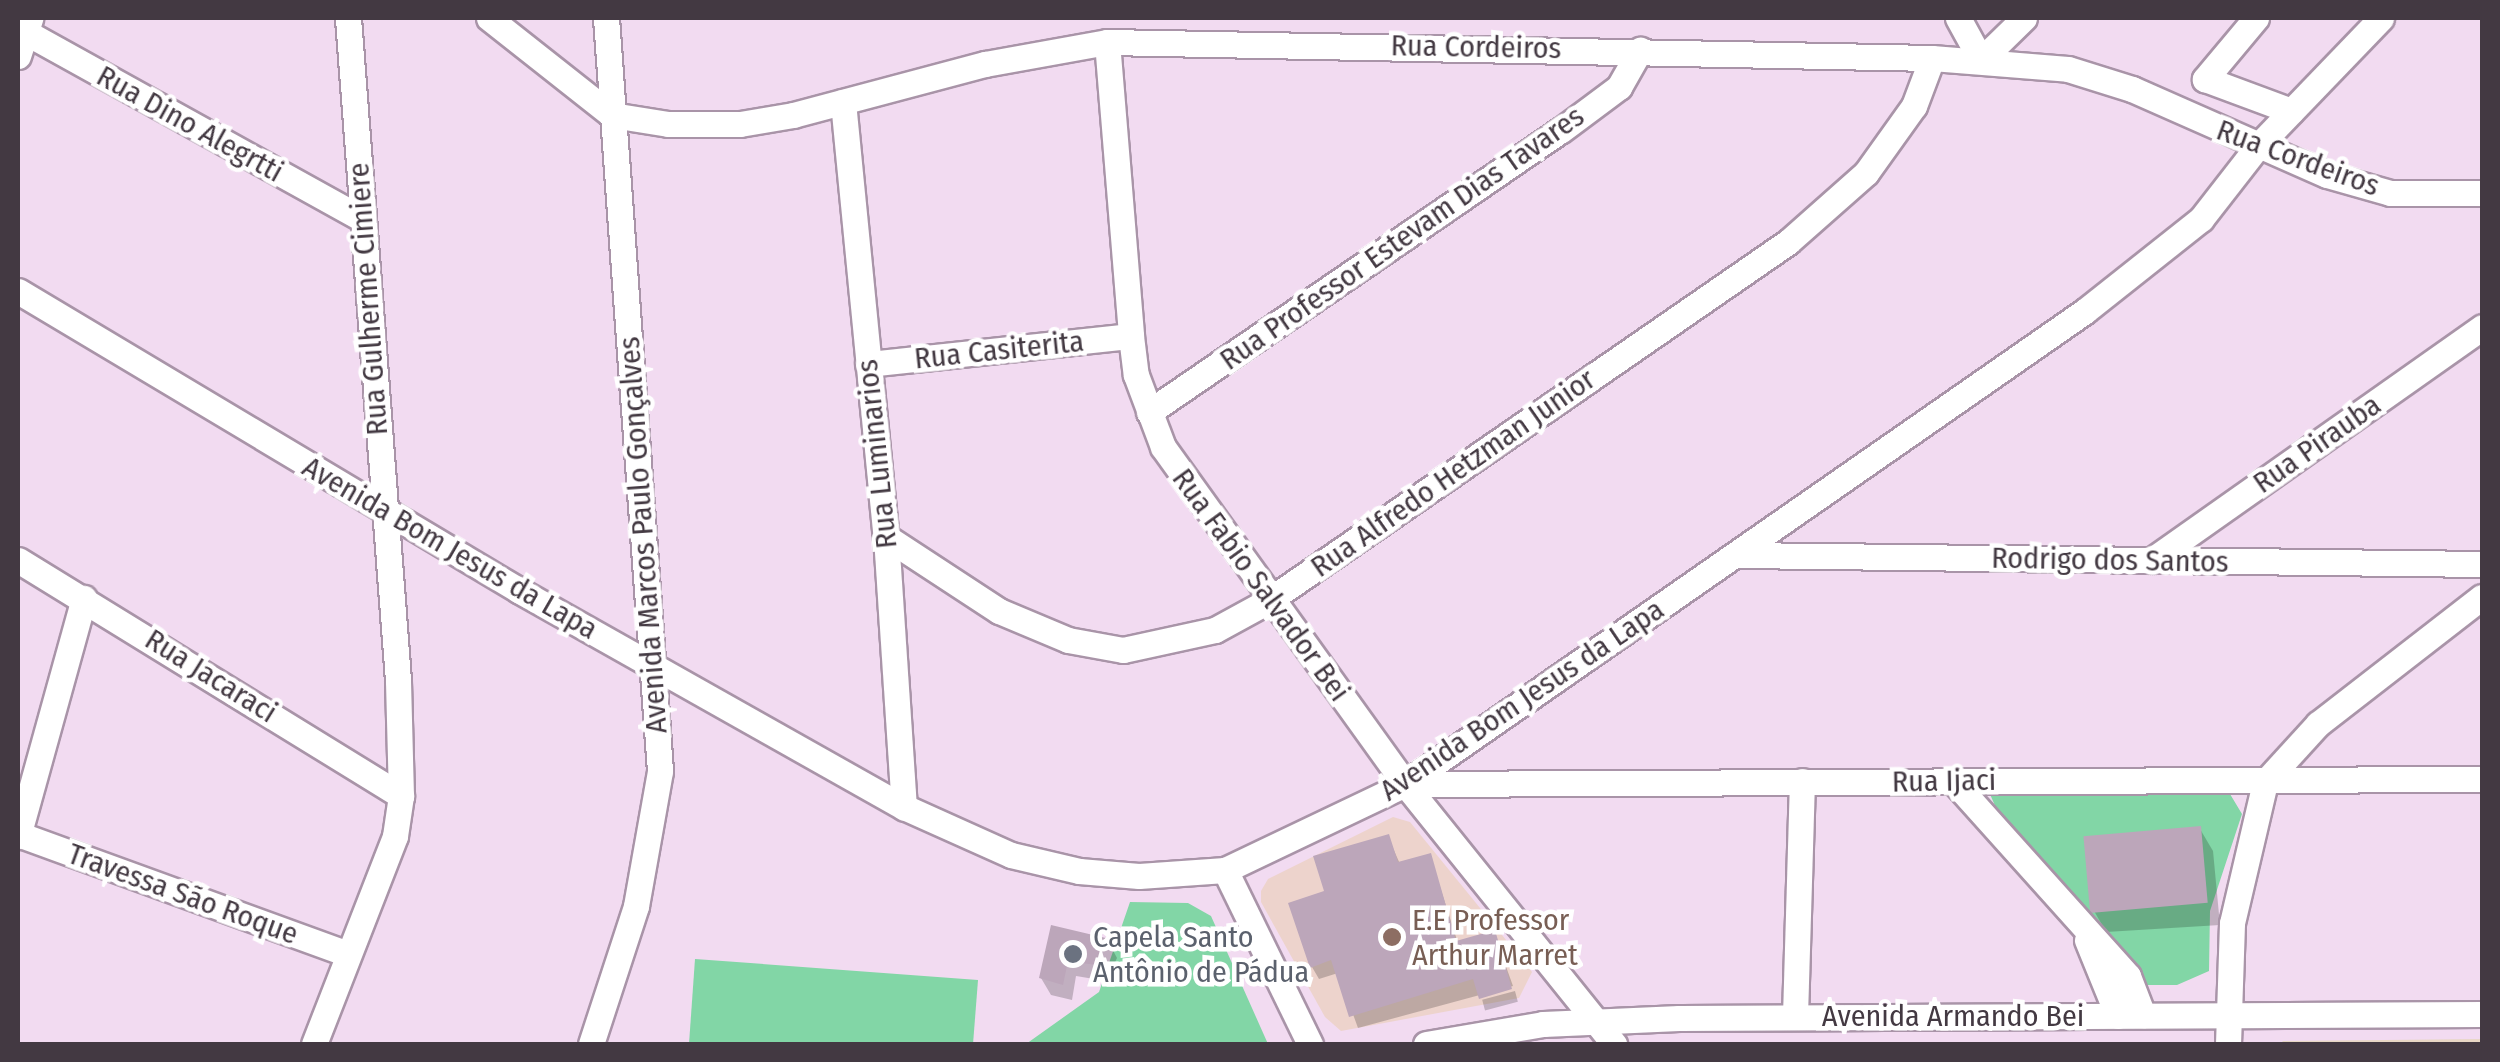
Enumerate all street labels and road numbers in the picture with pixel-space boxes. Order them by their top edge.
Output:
street label: Rua Cordeiros [1390,28,1562,66]
street label: Rua Dino Alegrtti [91,58,289,190]
street label: Rua Professor Estevam Dias Tavares [1213,98,1591,378]
street label: Rua Cordeiros [2212,112,2384,204]
street label: Rua Gulherme Cimiere [341,161,395,437]
street label: Rua Casiterita [913,323,1085,377]
street label: Avenida Marcos Paulo Gonçalves [611,335,675,735]
street label: Rua Luminarios [849,358,905,550]
street label: Rua Alfredo Hetzman Junior [1304,361,1602,585]
street label: Rua Pirauba [2246,387,2388,501]
street label: Avenida Bom Jesus da Lapa [296,449,604,647]
street label: Rua Fabio Salvador Bei [1164,462,1358,708]
street label: Rodrigo dos Santos [1991,540,2229,580]
street label: Avenida Bom Jesus da Lapa [1373,591,1671,809]
street label: Rua Jacaraci [138,621,284,731]
street label: Rua Ijaci [1892,762,1996,800]
street label: Travessa São Roque [63,836,303,952]
street label: Avenida Armando Bei [1822,998,2084,1034]

